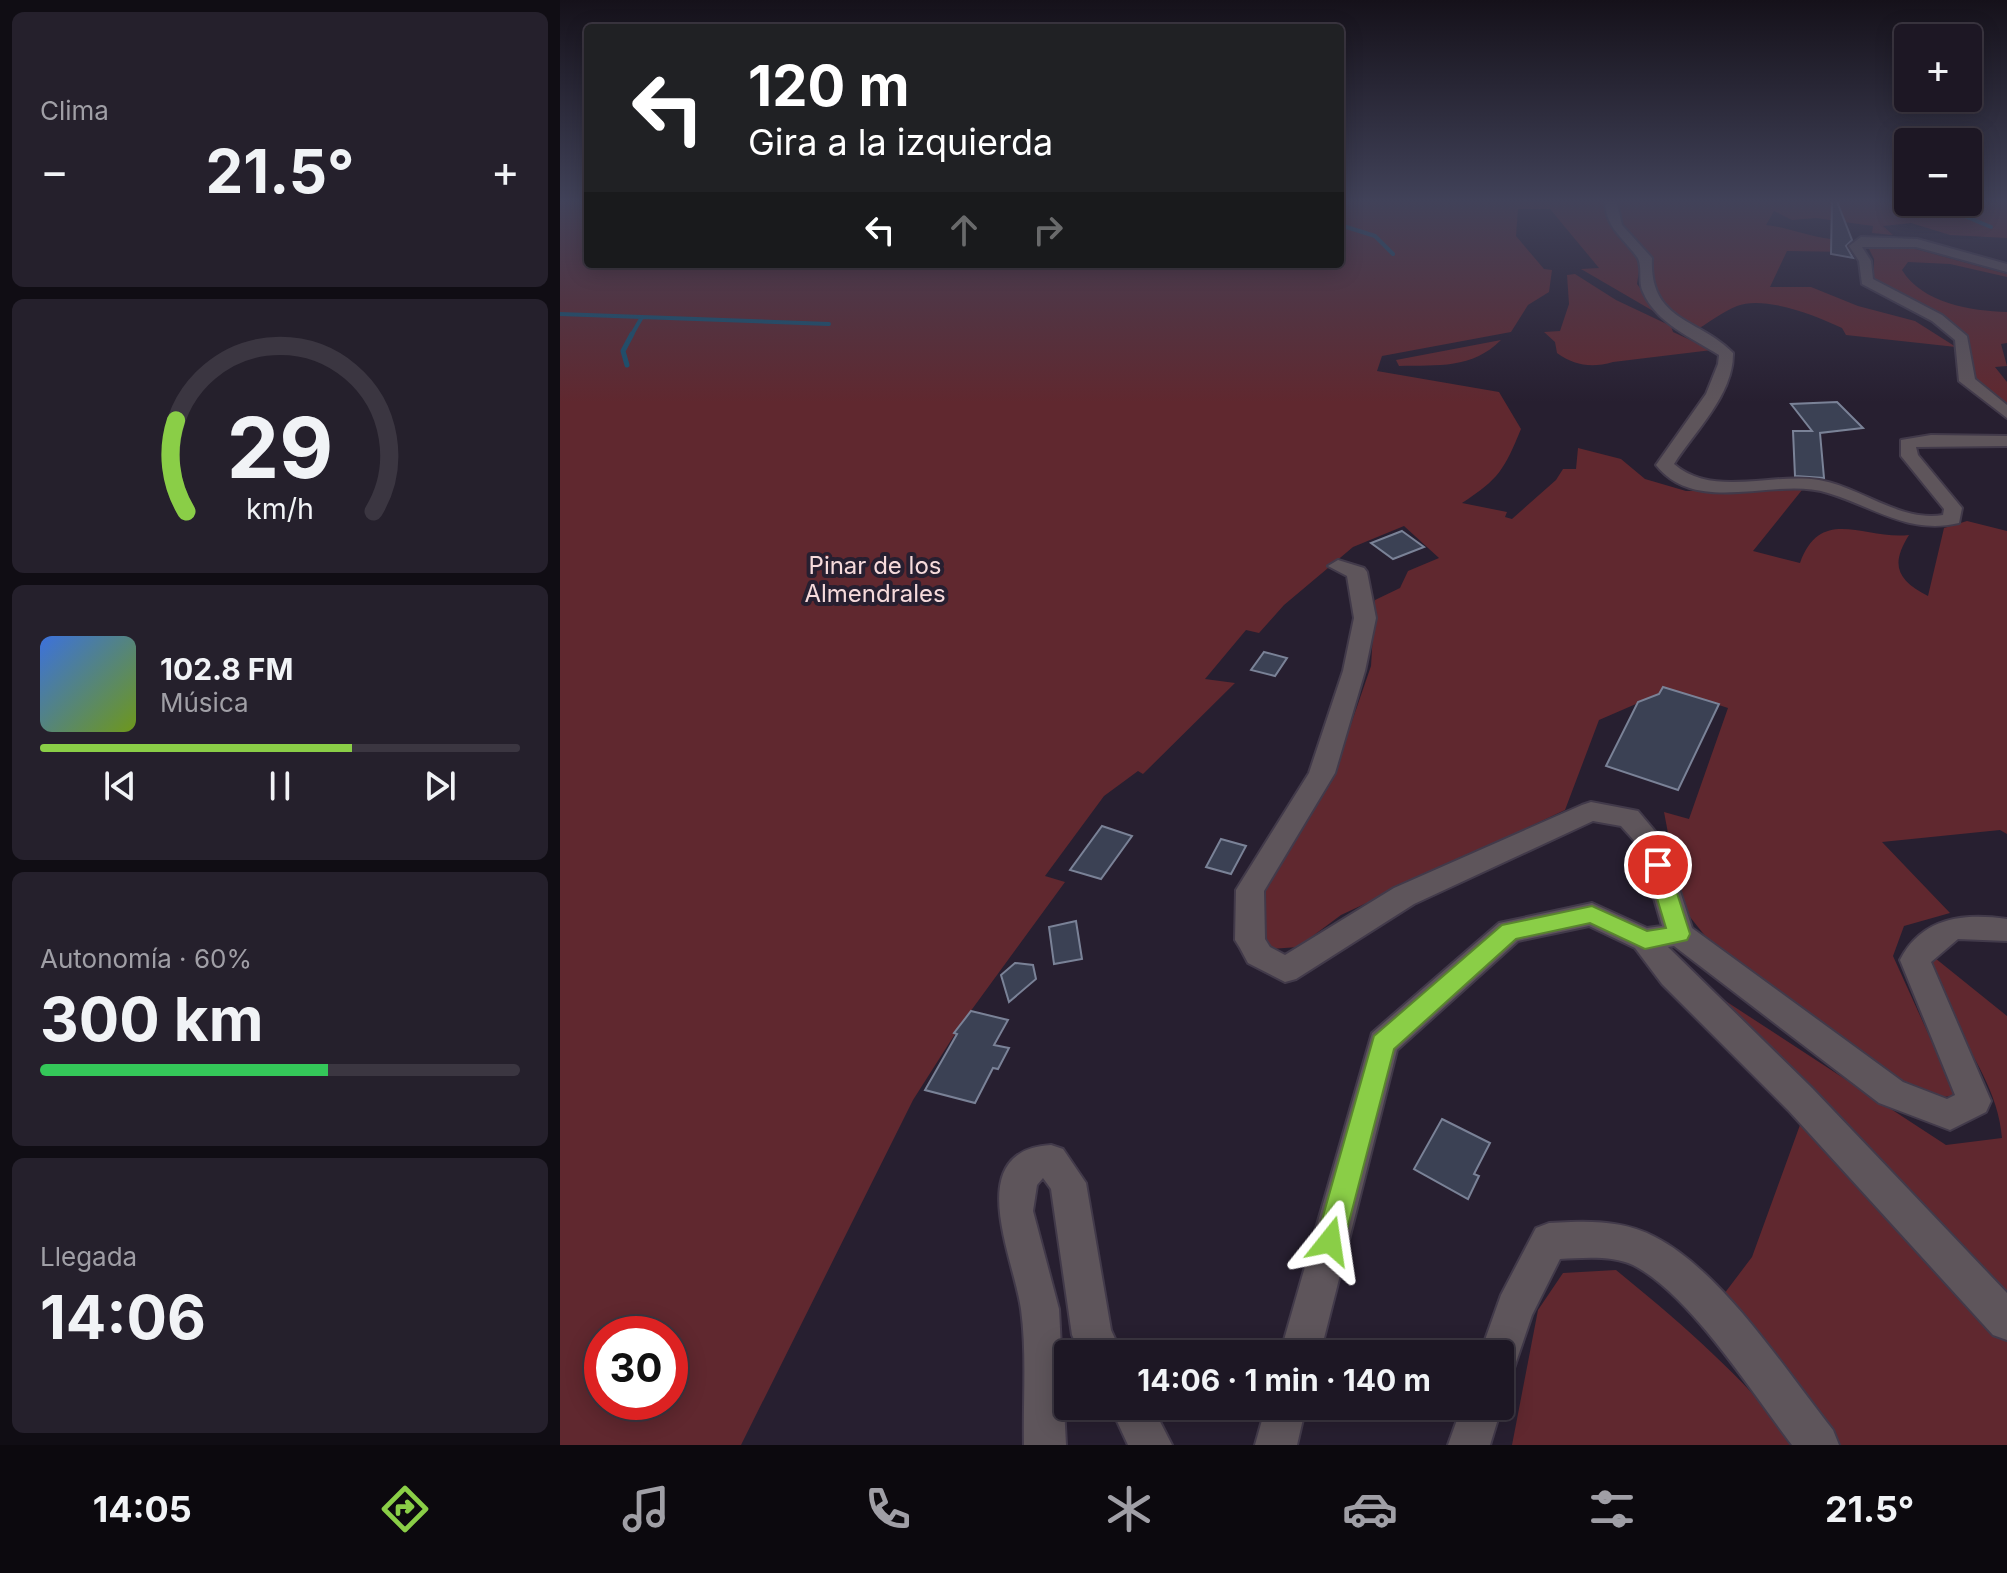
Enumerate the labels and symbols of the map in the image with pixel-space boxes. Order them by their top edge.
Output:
park label: Pinar de los Almendrales [804,551,946,608]
pin [1624,831,1692,899]
position arrow [1288,1199,1372,1283]
speed limit sign: 30 [584,1316,688,1420]

